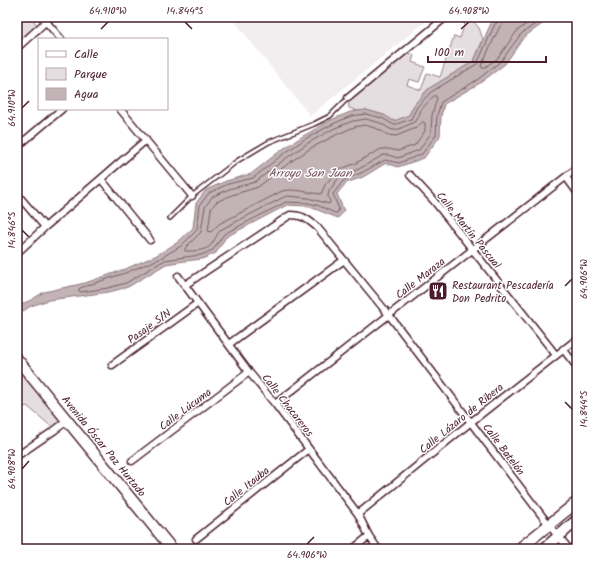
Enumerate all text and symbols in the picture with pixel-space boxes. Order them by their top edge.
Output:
text: 64.910°W [89,3,127,19]
text: 14.844°S [167,3,204,19]
text: 64.908°W [449,3,489,19]
legend [38,38,168,110]
scale bar [428,38,546,64]
text: 100 m [434,43,465,62]
text: Calle [74,45,99,64]
text: Parque [74,65,108,84]
text: Agua [74,85,99,104]
text: 64.910°W [4,89,20,127]
water label: Arroyo San Juan [268,164,353,183]
street label: Calle Martín Pascual [431,188,505,273]
text: 14.846°S [4,211,20,248]
street label: Calle Maraza [392,253,449,304]
text: 64.906°W [576,259,592,299]
place label: Restaurant Pescadería Don Pedrito [452,277,554,308]
restaurant icon: Restaurant Pescadería Don Pedrito [427,280,449,302]
street label: Pasaje S/N [124,304,176,349]
street label: Calle Chacareros [257,370,318,441]
street label: Calle Lázaro de Ribera [415,379,508,459]
street label: Calle Lúcuma [155,384,216,436]
text: 14.844°S [576,390,592,427]
street label: Avenida Óscar Paz Hurtado [57,392,150,501]
street label: Calle Batelón [478,420,529,480]
text: 64.908°W [4,449,20,489]
street label: Calle Itauba [219,462,274,511]
text: 64.906°W [287,547,327,563]

